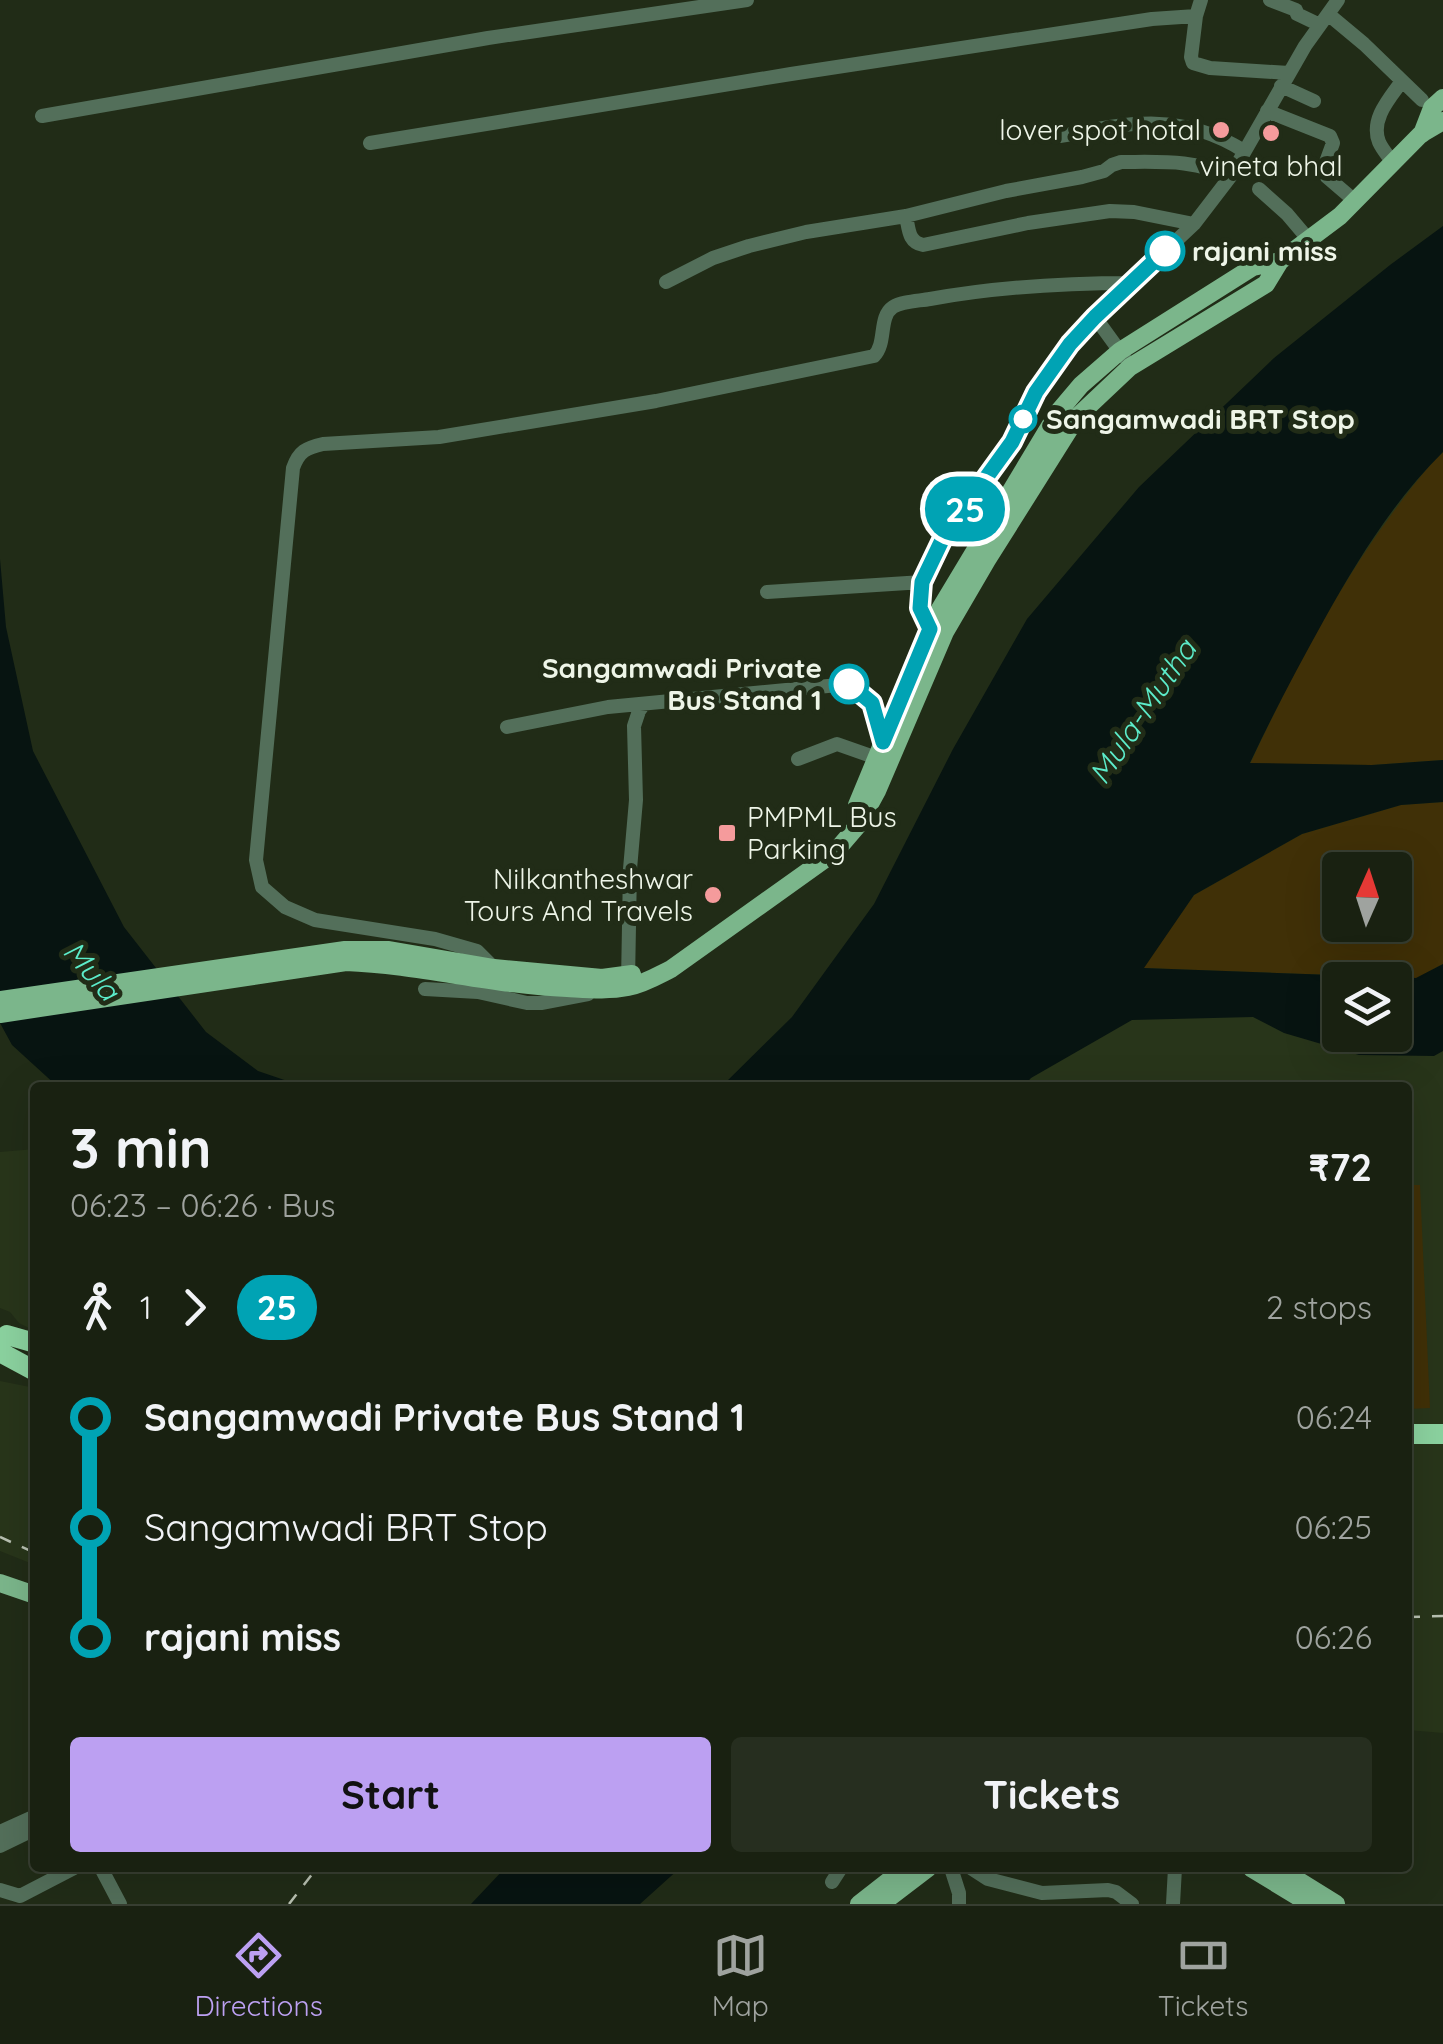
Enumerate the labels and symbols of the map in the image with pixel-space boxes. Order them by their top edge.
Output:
place label: lover spot hotal [999,112,1201,147]
marker: lover spot hotal [1210,119,1232,141]
marker: vineta bhal [1260,122,1282,144]
place label: vineta bhal [1199,148,1343,183]
marker: rajani miss [1146,232,1184,270]
place label: rajani miss [1192,233,1337,268]
place label: Sangamwadi BRT Stop [1046,401,1355,436]
marker: Sangamwadi BRT Stop [1010,406,1036,432]
line badge: 25 [920,476,1010,542]
water label: Mula-Mutha [1080,631,1205,791]
place label: Sangamwadi Private Bus Stand 1 [542,650,822,717]
marker: Sangamwadi Private Bus Stand 1 [830,665,868,703]
place label: PMPML Bus Parking [747,799,897,866]
marker: PMPML Bus Parking [716,822,738,844]
north arrow [1322,852,1412,942]
place label: Nilkantheshwar Tours And Travels [464,861,693,928]
marker: Nilkantheshwar Tours And Travels [702,884,724,906]
water label: Mula [55,933,129,1009]

